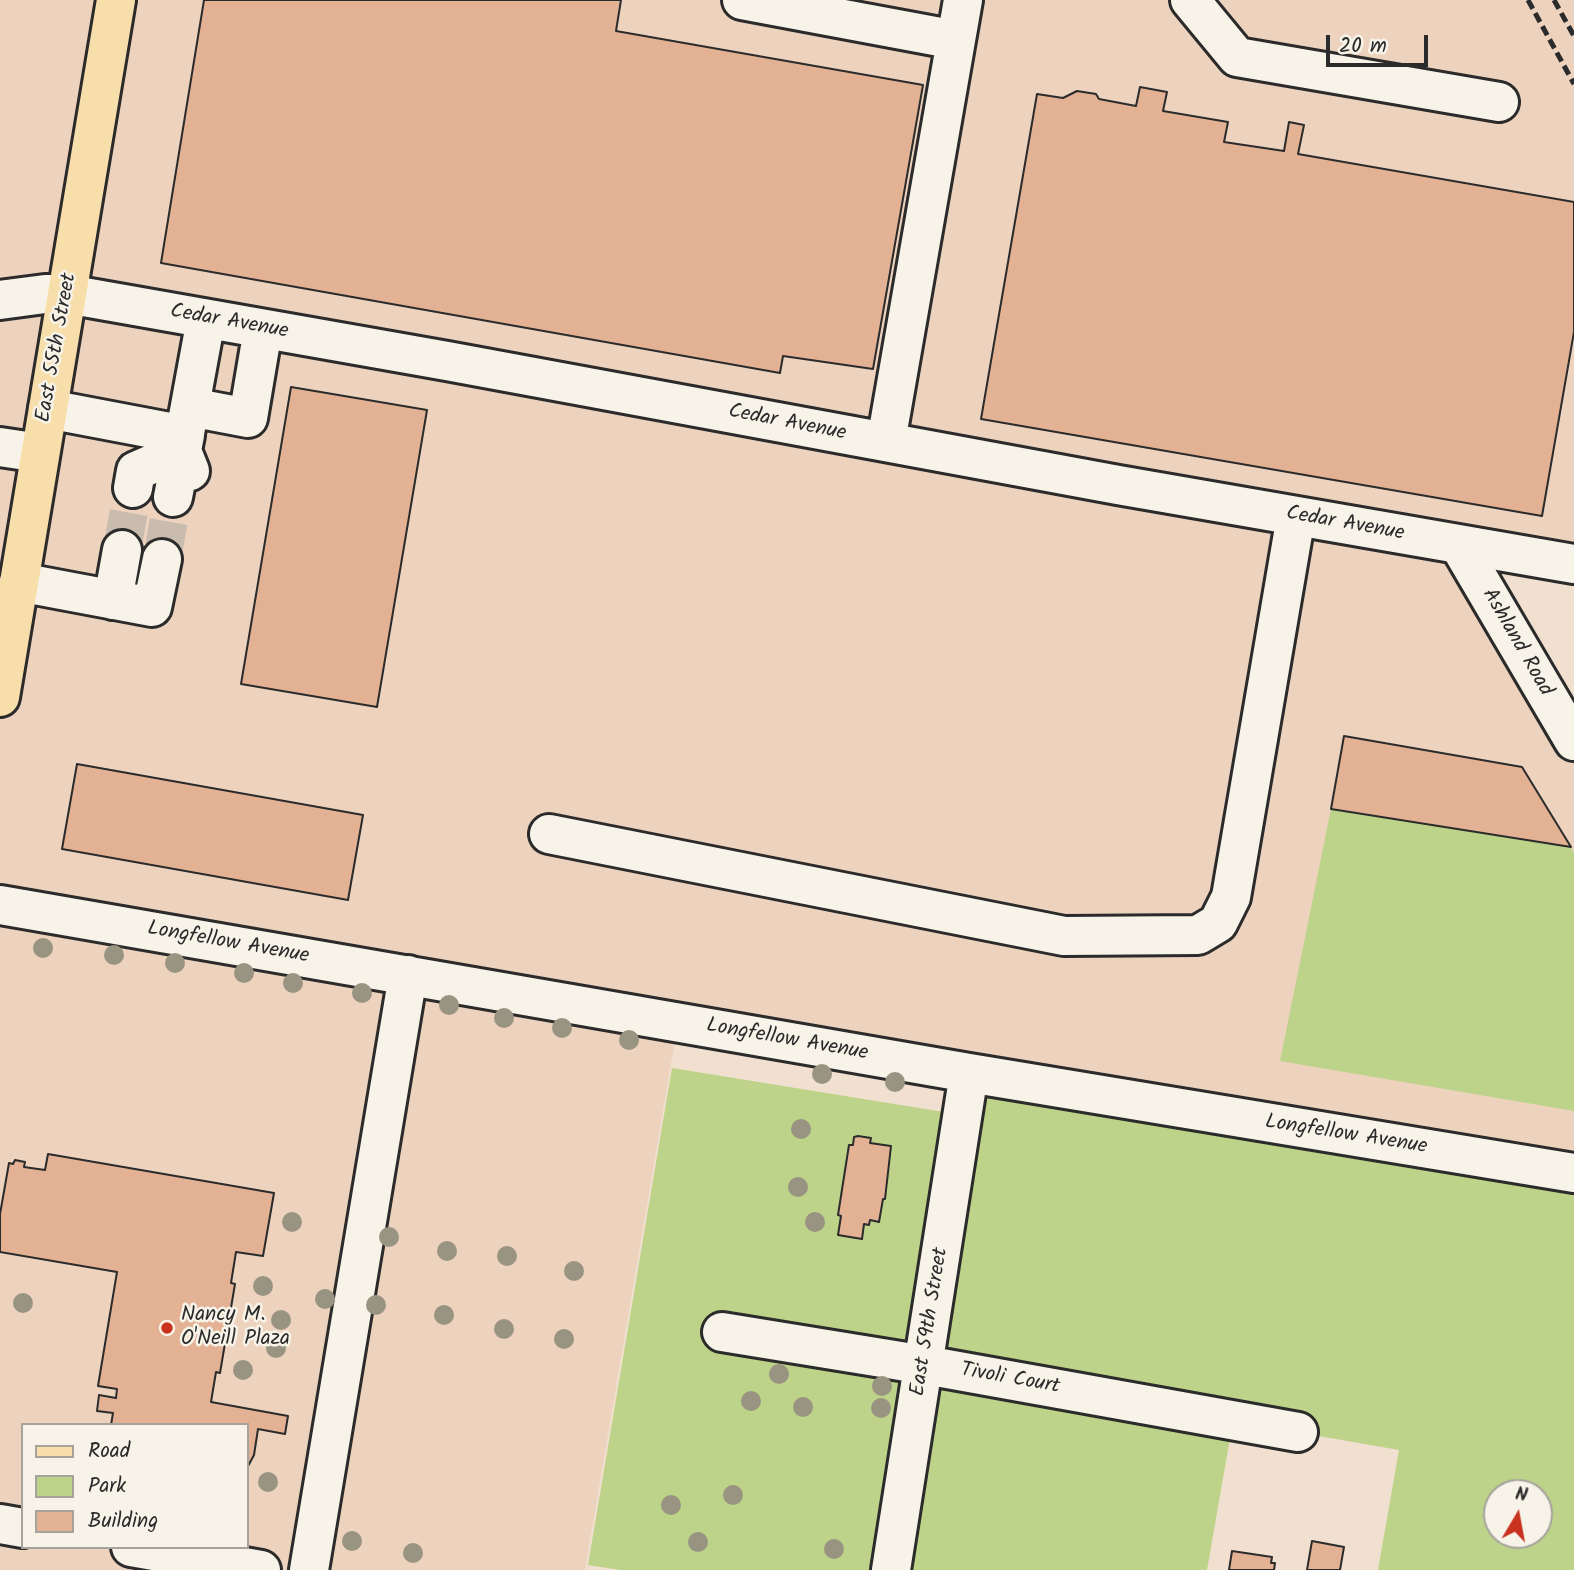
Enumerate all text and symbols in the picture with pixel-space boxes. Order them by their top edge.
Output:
scale bar [1329,21,1430,65]
text: 20 m [1339,30,1387,63]
street label: East 55th Street [32,271,84,425]
street label: Cedar Avenue [168,300,290,346]
street label: Cedar Avenue [726,400,848,448]
street label: Cedar Avenue [1284,502,1406,548]
street label: Ashland Road [1475,585,1557,701]
street label: Longfellow Avenue [145,917,311,971]
street label: Longfellow Avenue [704,1014,870,1068]
street label: Longfellow Avenue [1263,1111,1429,1161]
street label: East 59th Street [907,1246,955,1398]
place label: Nancy M. O'Neill Plaza [181,1303,290,1353]
marker: Nancy M. O'Neill Plaza [159,1320,175,1336]
street label: Tivoli Court [958,1359,1062,1401]
legend [21,1423,248,1549]
text: Road [88,1435,130,1468]
text: Park [88,1470,126,1503]
north arrow [1483,1479,1553,1549]
text: N [1513,1479,1530,1511]
text: Building [88,1505,158,1538]

